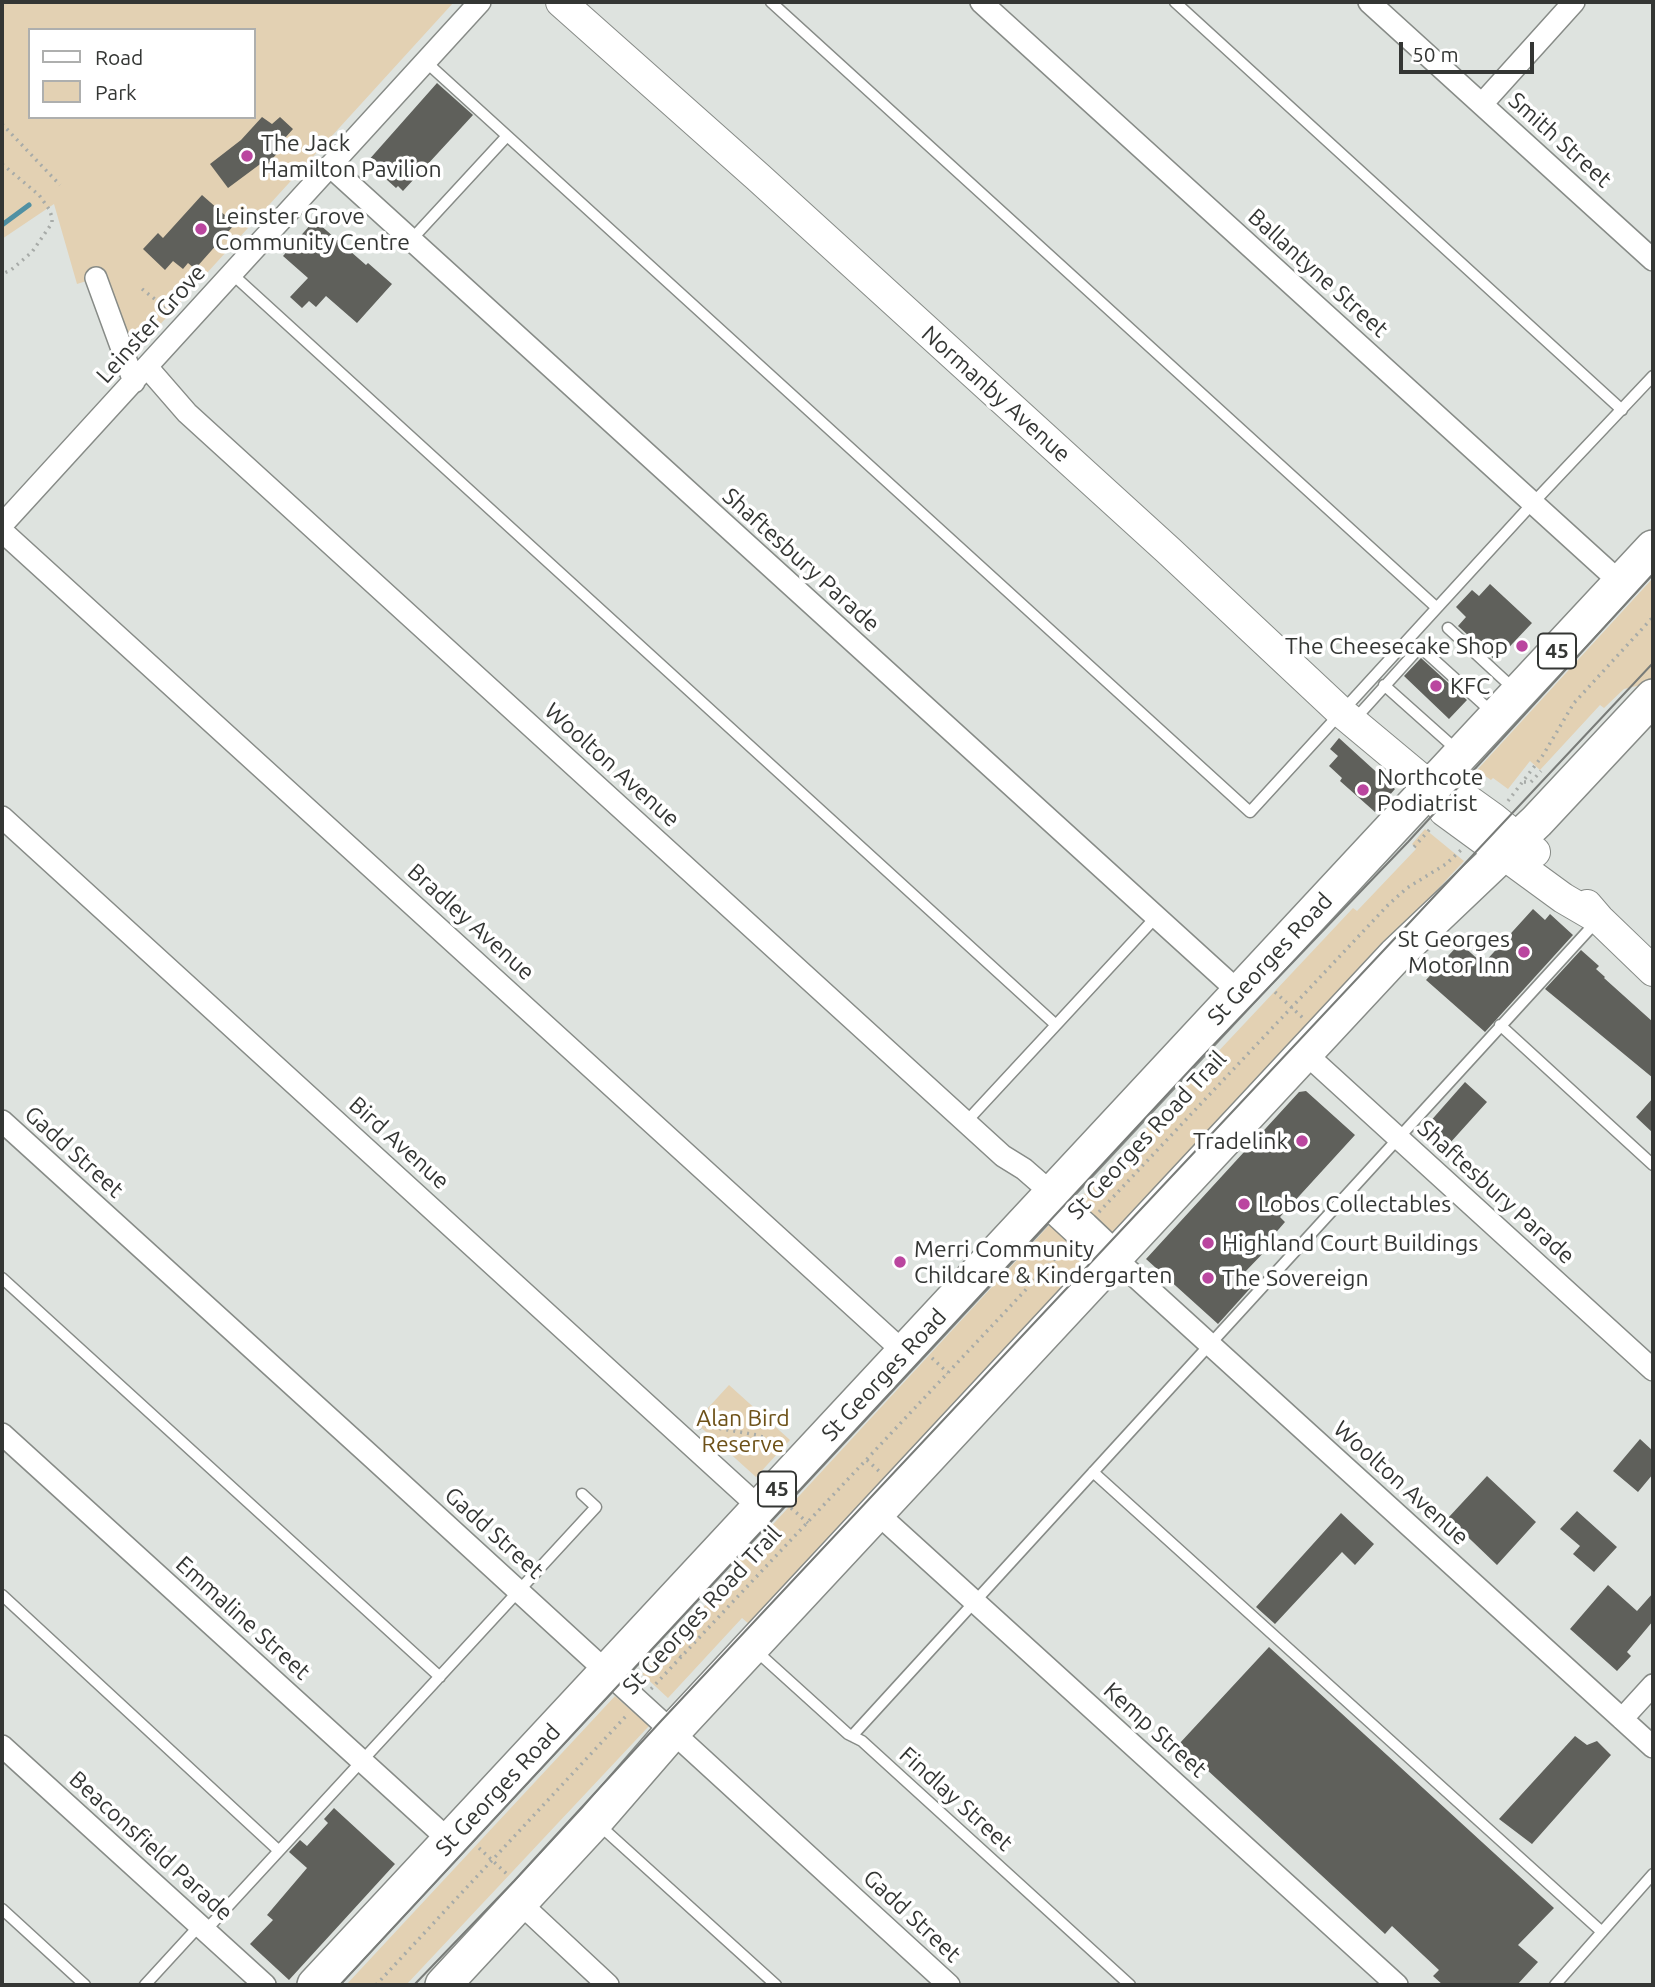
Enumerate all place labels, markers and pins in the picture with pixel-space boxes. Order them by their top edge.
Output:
place label: The Jack Hamilton Pavilion [261,129,442,183]
marker: The Jack Hamilton Pavilion [239,148,255,164]
place label: Leinster Grove Community Centre [215,202,410,256]
marker: Leinster Grove Community Centre [193,221,209,237]
place label: The Cheesecake Shop [1285,632,1508,660]
marker: The Cheesecake Shop [1514,638,1530,654]
place label: KFC [1450,672,1490,700]
marker: KFC [1428,678,1444,694]
place label: Northcote Podiatrist [1377,763,1484,817]
marker: Northcote Podiatrist [1355,782,1371,798]
place label: St Georges Motor Inn [1398,925,1510,979]
marker: St Georges Motor Inn [1516,944,1532,960]
place label: Tradelink [1193,1127,1288,1155]
marker: Tradelink [1294,1133,1310,1149]
place label: Lobos Collectables [1258,1190,1451,1218]
marker: Lobos Collectables [1236,1196,1252,1212]
place label: Highland Court Buildings [1222,1229,1478,1257]
place label: Merri Community Childcare & Kindergarten [914,1235,1172,1289]
marker: Highland Court Buildings [1200,1235,1216,1251]
marker: Merri Community Childcare & Kindergarten [892,1254,908,1270]
place label: The Sovereign [1222,1264,1369,1292]
marker: The Sovereign [1200,1270,1216,1286]

